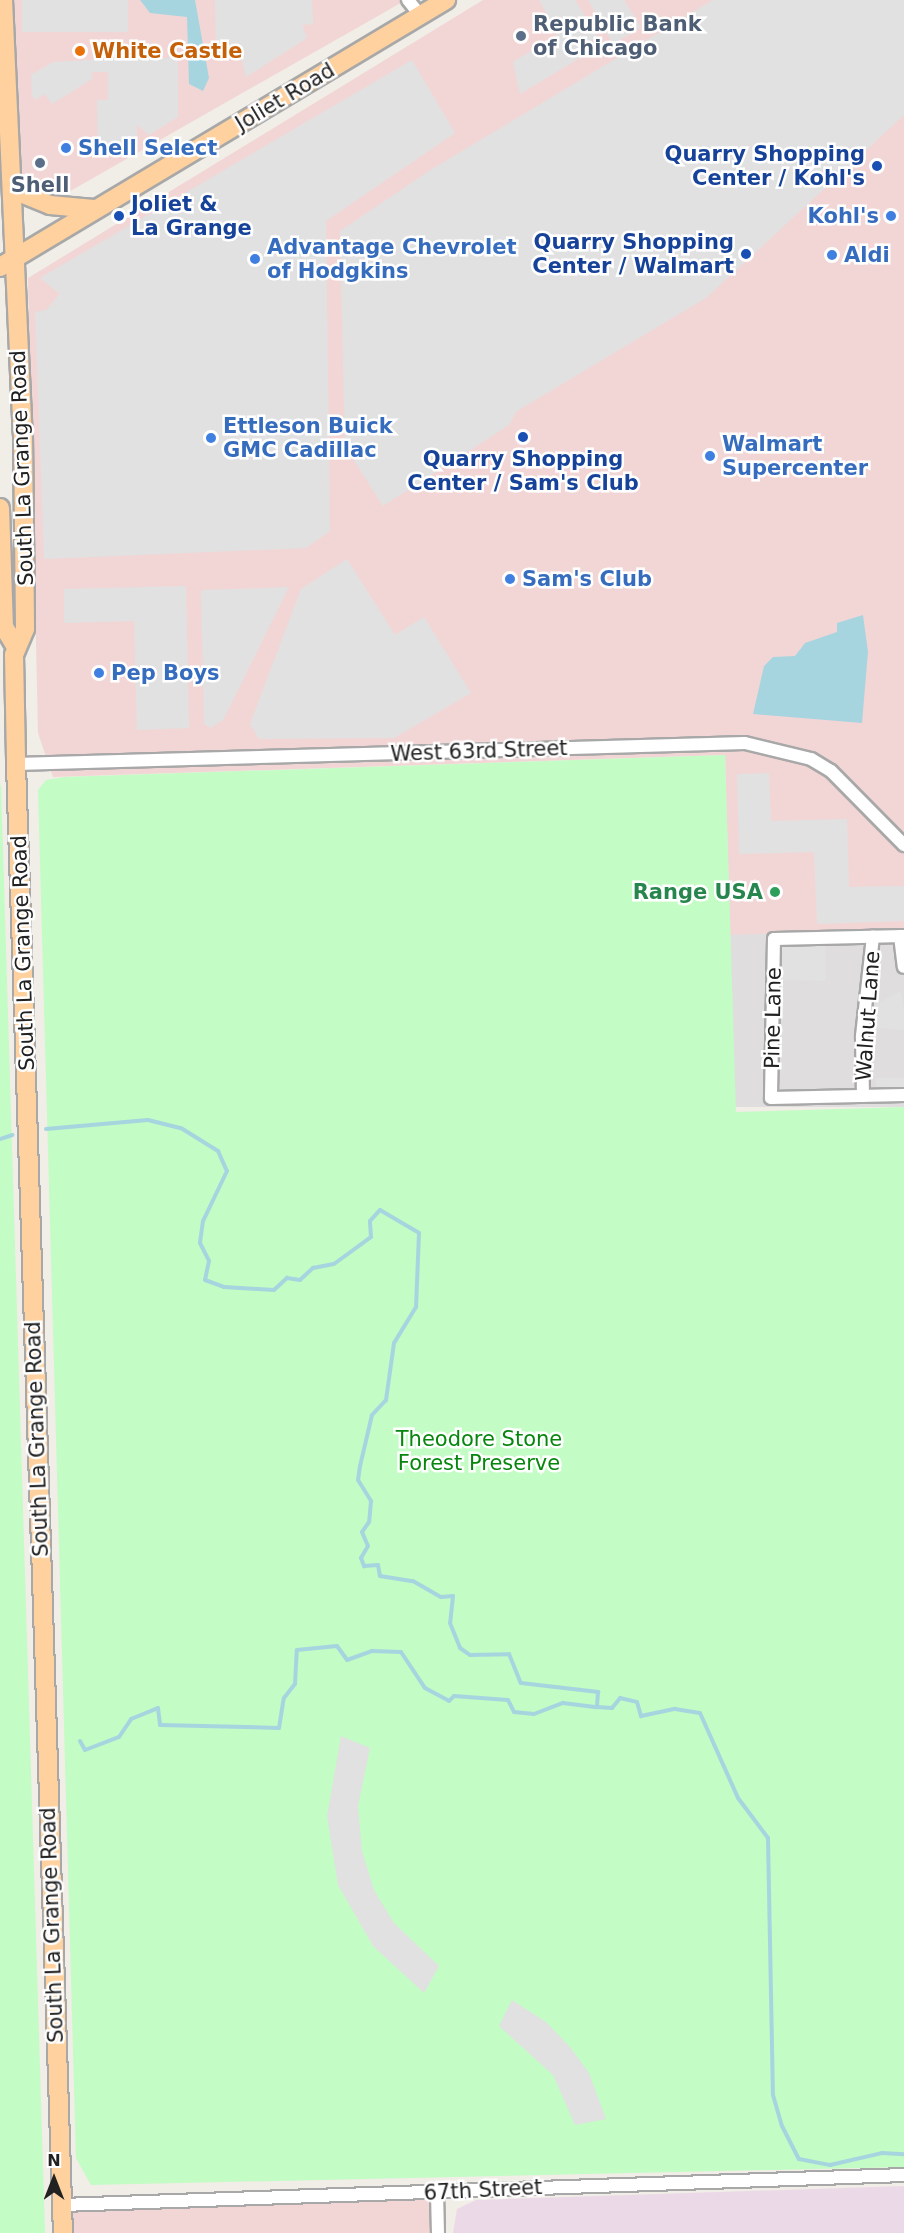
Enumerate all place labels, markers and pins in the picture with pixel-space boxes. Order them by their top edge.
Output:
place label: Republic Bank of Chicago [533,11,702,61]
marker: Republic Bank of Chicago [514,29,528,43]
place label: White Castle [92,38,242,64]
marker: White Castle [73,44,87,58]
place label: Shell Select [78,135,217,161]
marker: Shell Select [59,141,73,155]
place label: Quarry Shopping Center / Kohl's [665,141,865,191]
marker: Shell [33,156,47,170]
marker: Quarry Shopping Center / Kohl's [870,159,884,173]
place label: Shell [11,172,69,198]
place label: Joliet & La Grange [131,191,252,241]
place label: Kohl's [808,203,879,229]
marker: Joliet & La Grange [112,209,126,223]
marker: Kohl's [884,209,898,223]
place label: Quarry Shopping Center / Walmart [532,229,734,279]
place label: Advantage Chevrolet of Hodgkins [267,234,516,284]
place label: Aldi [844,242,890,268]
marker: Quarry Shopping Center / Walmart [739,247,753,261]
marker: Aldi [825,248,839,262]
marker: Advantage Chevrolet of Hodgkins [248,252,262,266]
place label: Ettleson Buick GMC Cadillac [223,413,393,463]
marker: Quarry Shopping Center / Sam's Club [516,430,530,444]
marker: Ettleson Buick GMC Cadillac [204,431,218,445]
place label: Walmart Supercenter [722,431,868,481]
place label: Quarry Shopping Center / Sam's Club [407,446,639,496]
marker: Walmart Supercenter [703,449,717,463]
place label: Sam's Club [522,566,652,592]
marker: Sam's Club [503,572,517,586]
place label: Pep Boys [111,660,220,686]
marker: Pep Boys [92,666,106,680]
place label: Range USA [633,879,763,905]
marker: Range USA [768,885,782,899]

